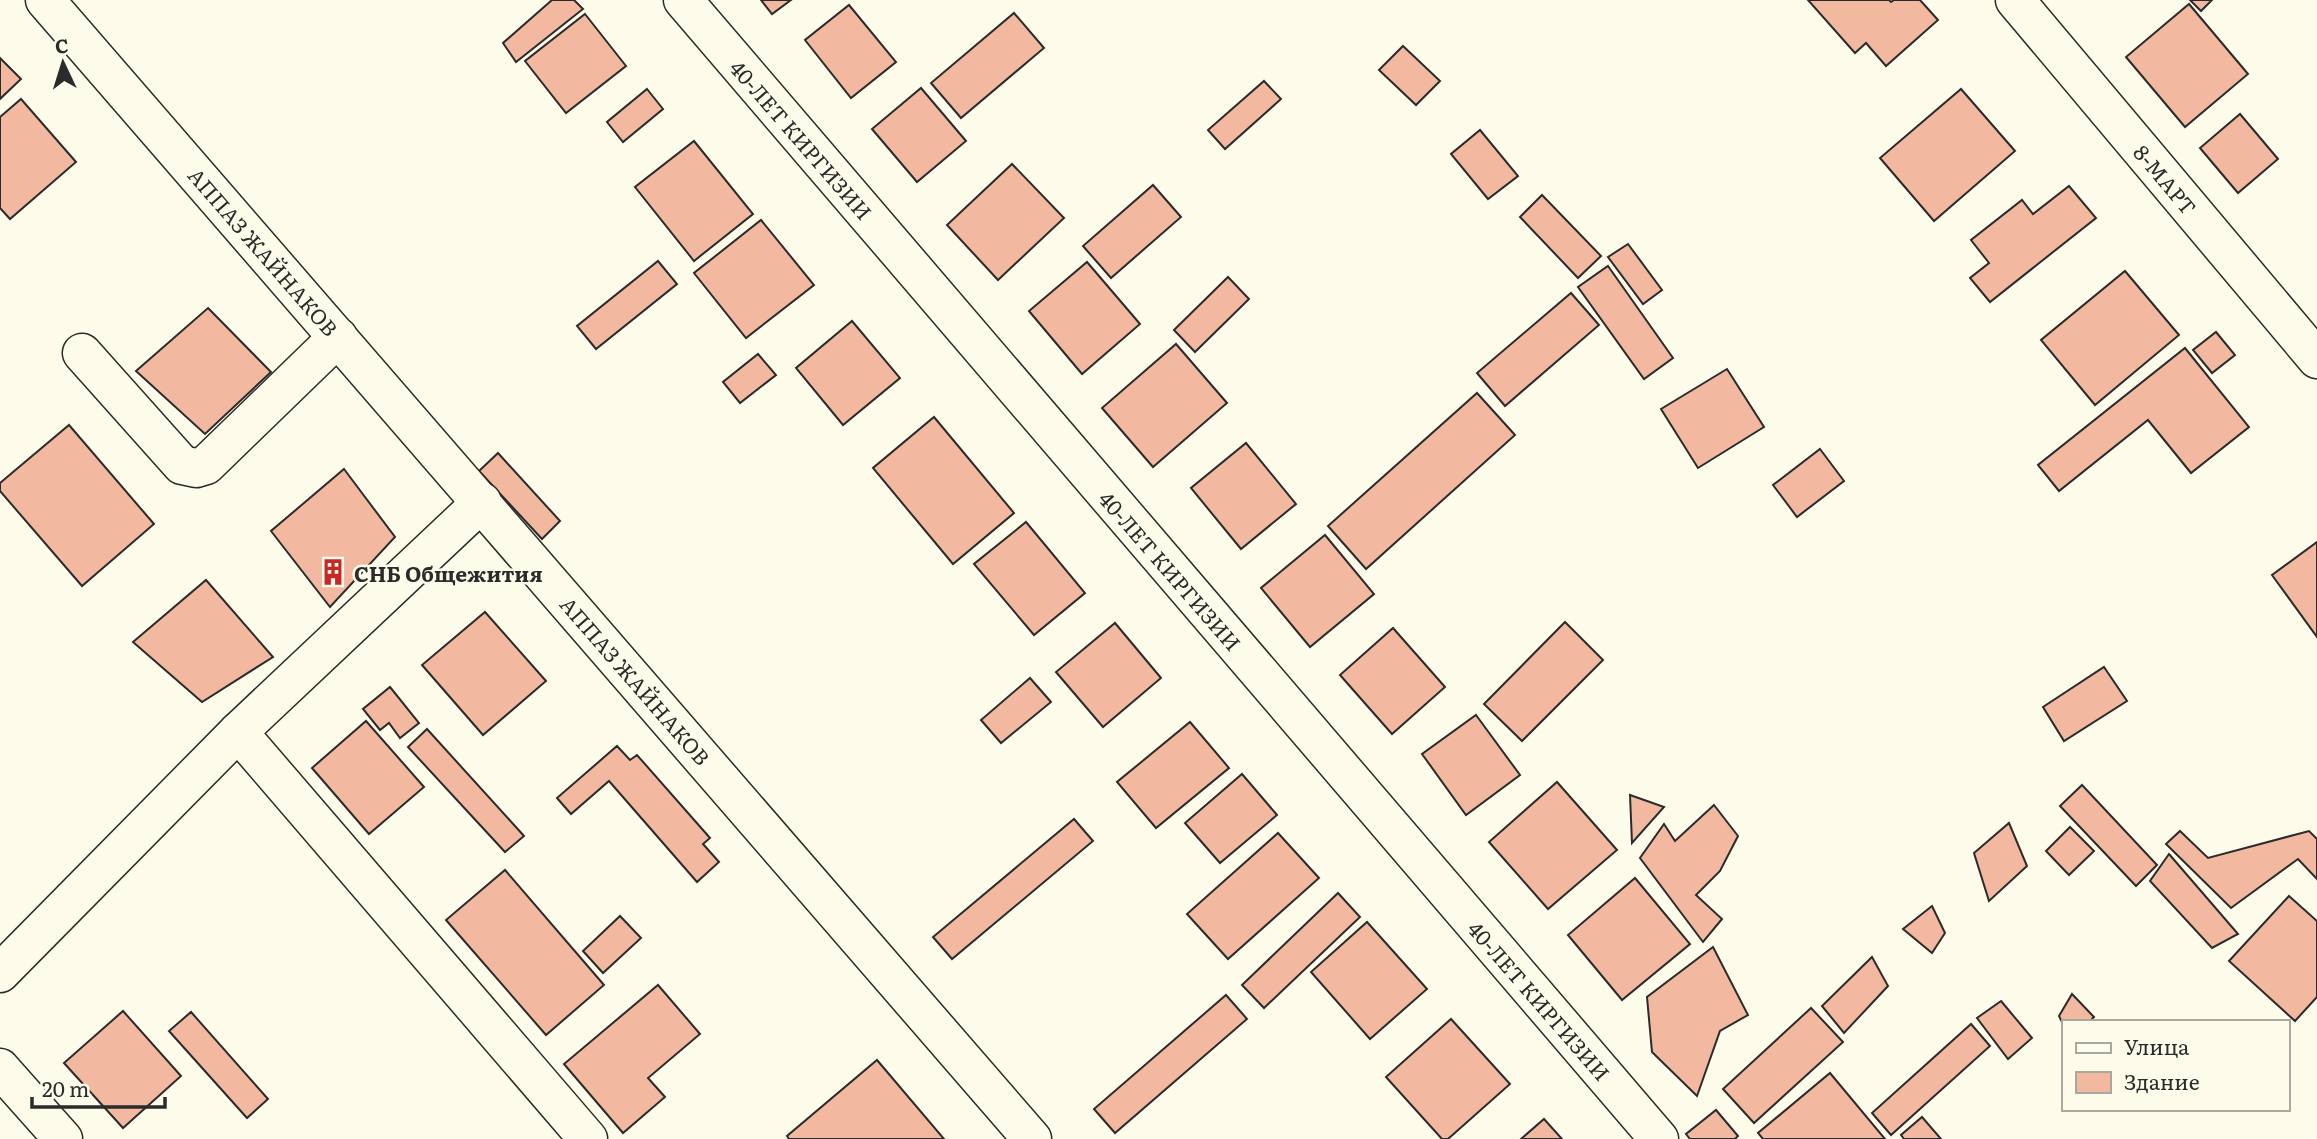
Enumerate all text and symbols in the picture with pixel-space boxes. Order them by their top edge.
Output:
north arrow [28,28,98,98]
text: С [54,31,69,59]
street label: 40-ЛЕТ КИРГИЗИИ [724,52,880,226]
street label: 8-МАРТ [2127,137,2205,221]
street label: АППАЗ ЖАЙНАКОВ [182,160,346,342]
street label: 40-ЛЕТ КИРГИЗИИ [1093,483,1249,657]
building icon: СНБ Общежития [318,557,348,587]
place label: СНБ Общежития [354,557,543,588]
street label: АППАЗ ЖАЙНАКОВ [554,589,718,771]
street label: 40-ЛЕТ КИРГИЗИИ [1462,913,1618,1087]
legend [2062,1020,2289,1111]
text: Улица [2124,1030,2190,1061]
text: Здание [2124,1065,2200,1096]
scale bar [32,1066,164,1110]
text: 20 m [42,1072,89,1103]

